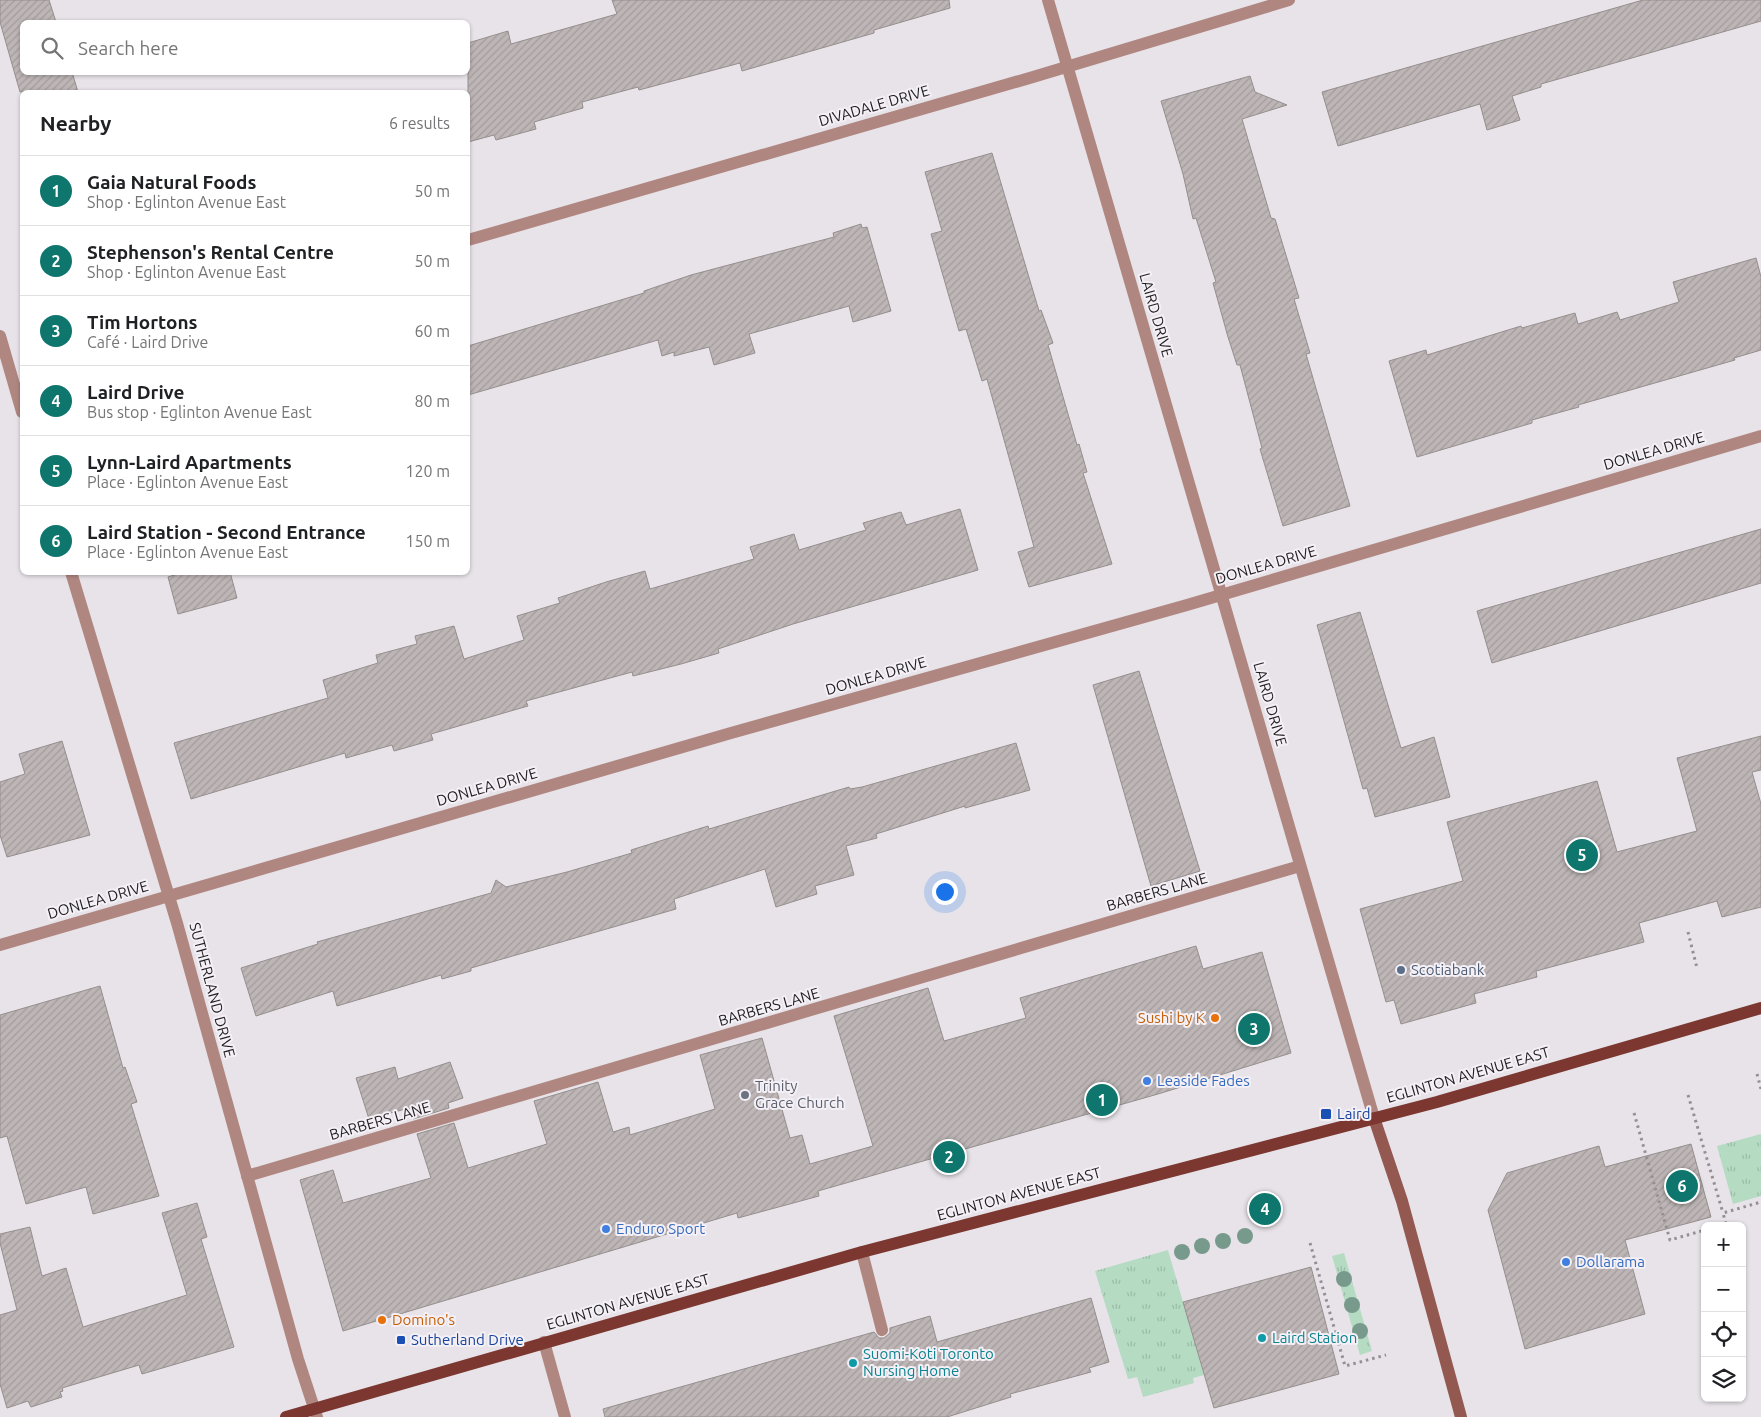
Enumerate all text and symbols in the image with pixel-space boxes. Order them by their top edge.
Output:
search box [20,20,470,75]
icon: search [38,34,66,62]
text: Search here [78,37,178,59]
street label: DIVADALE DRIVE [817,82,931,129]
text: Nearby [40,111,111,135]
text: 6 results [389,114,450,132]
text: Gaia Natural Foods [87,171,256,193]
text: 1 [51,182,61,200]
text: 50 m [414,182,450,200]
text: Shop · Eglinton Avenue East [87,193,286,211]
text: Stephenson's Rental Centre [87,241,334,263]
text: 2 [51,252,61,270]
text: 50 m [414,252,450,270]
text: Shop · Eglinton Avenue East [87,263,286,281]
street label: LAIRD DRIVE [1136,271,1177,359]
text: Tim Hortons [87,311,198,333]
text: 3 [51,322,61,340]
text: 60 m [414,322,450,340]
text: Café · Laird Drive [87,333,208,351]
text: Laird Drive [87,381,184,403]
text: 4 [51,392,61,410]
text: 80 m [414,392,450,410]
text: Bus stop · Eglinton Avenue East [87,403,312,421]
street label: DONLEA DRIVE [1601,428,1706,473]
text: Lynn-Laird Apartments [87,451,292,473]
text: 5 [51,462,61,480]
text: 120 m [405,462,450,480]
text: Place · Eglinton Avenue East [87,473,288,491]
text: Laird Station - Second Entrance [87,521,366,543]
text: 6 [51,532,61,550]
text: 150 m [405,532,450,550]
street label: DONLEA DRIVE [1213,542,1318,587]
text: Place · Eglinton Avenue East [87,543,288,561]
street label: DONLEA DRIVE [823,653,928,698]
street label: LAIRD DRIVE [1250,660,1291,748]
street label: DONLEA DRIVE [434,764,539,809]
pin: 5 [1566,836,1598,874]
street label: BARBERS LANE [1104,869,1209,914]
street label: DONLEA DRIVE [45,877,150,922]
your location [932,879,958,905]
street label: SUTHERLAND DRIVE [186,921,239,1059]
place label: Scotiabank [1411,961,1485,978]
marker: Scotiabank [1395,964,1407,976]
street label: BARBERS LANE [716,984,821,1029]
place label: Sushi by K [1138,1009,1205,1026]
pin: 3 [1238,1010,1270,1048]
marker: Sushi by K [1209,1012,1221,1024]
street label: EGLINTON AVENUE EAST [1384,1043,1552,1106]
place label: Leaside Fades [1157,1072,1250,1089]
marker: Leaside Fades [1141,1075,1153,1087]
place label: Trinity Grace Church [755,1077,845,1111]
pin: 1 [1086,1081,1118,1119]
marker: Trinity Grace Church [739,1089,751,1101]
street label: BARBERS LANE [327,1098,432,1143]
place label: Laird [1337,1105,1370,1122]
marker: Laird [1319,1107,1333,1121]
pin: 2 [933,1138,965,1176]
street label: EGLINTON AVENUE EAST [935,1163,1103,1224]
pin: 6 [1666,1167,1698,1205]
pin: 4 [1249,1190,1281,1228]
place label: Enduro Sport [616,1220,705,1237]
map controls [1701,1222,1746,1402]
button: + [1701,1222,1746,1267]
marker: Enduro Sport [600,1223,612,1235]
place label: Dollarama [1576,1253,1645,1270]
marker: Dollarama [1560,1256,1572,1268]
button: − [1701,1267,1746,1312]
street label: EGLINTON AVENUE EAST [544,1270,712,1333]
place label: Domino's [392,1311,455,1328]
button: locate [1701,1312,1746,1357]
marker: Domino's [376,1314,388,1326]
place label: Laird Station [1272,1329,1357,1346]
place label: Sutherland Drive [411,1331,524,1348]
marker: Laird Station [1256,1332,1268,1344]
marker: Sutherland Drive [395,1334,407,1346]
place label: Suomi-Koti Toronto Nursing Home [863,1345,994,1379]
marker: Suomi-Koti Toronto Nursing Home [847,1357,859,1369]
button: layers [1701,1357,1746,1402]

